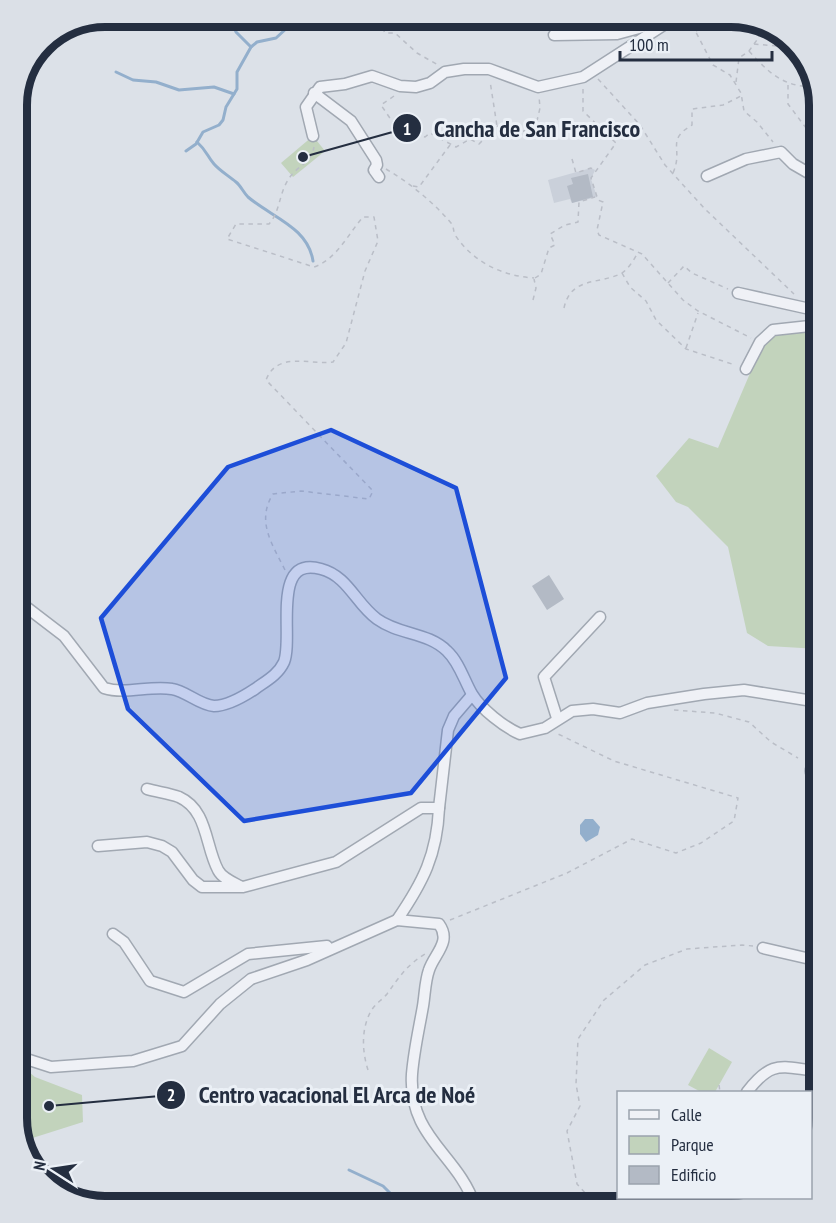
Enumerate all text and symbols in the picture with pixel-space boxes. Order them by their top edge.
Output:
scale bar [620,24,772,62]
text: 100 m [629,33,669,56]
callout: Cancha de San Francisco [392,107,652,149]
text: Cancha de San Francisco [434,113,640,144]
text: 1 [403,117,411,140]
callout: Centro vacacional El Arca de Noé [156,1074,487,1116]
text: Centro vacacional El Arca de Noé [199,1079,475,1110]
text: 2 [167,1083,175,1106]
legend [617,1091,812,1199]
text: Calle [671,1103,702,1126]
text: Parque [671,1133,714,1156]
north arrow [24,1139,84,1199]
text: N [29,1160,50,1172]
text: Edificio [671,1163,717,1186]

